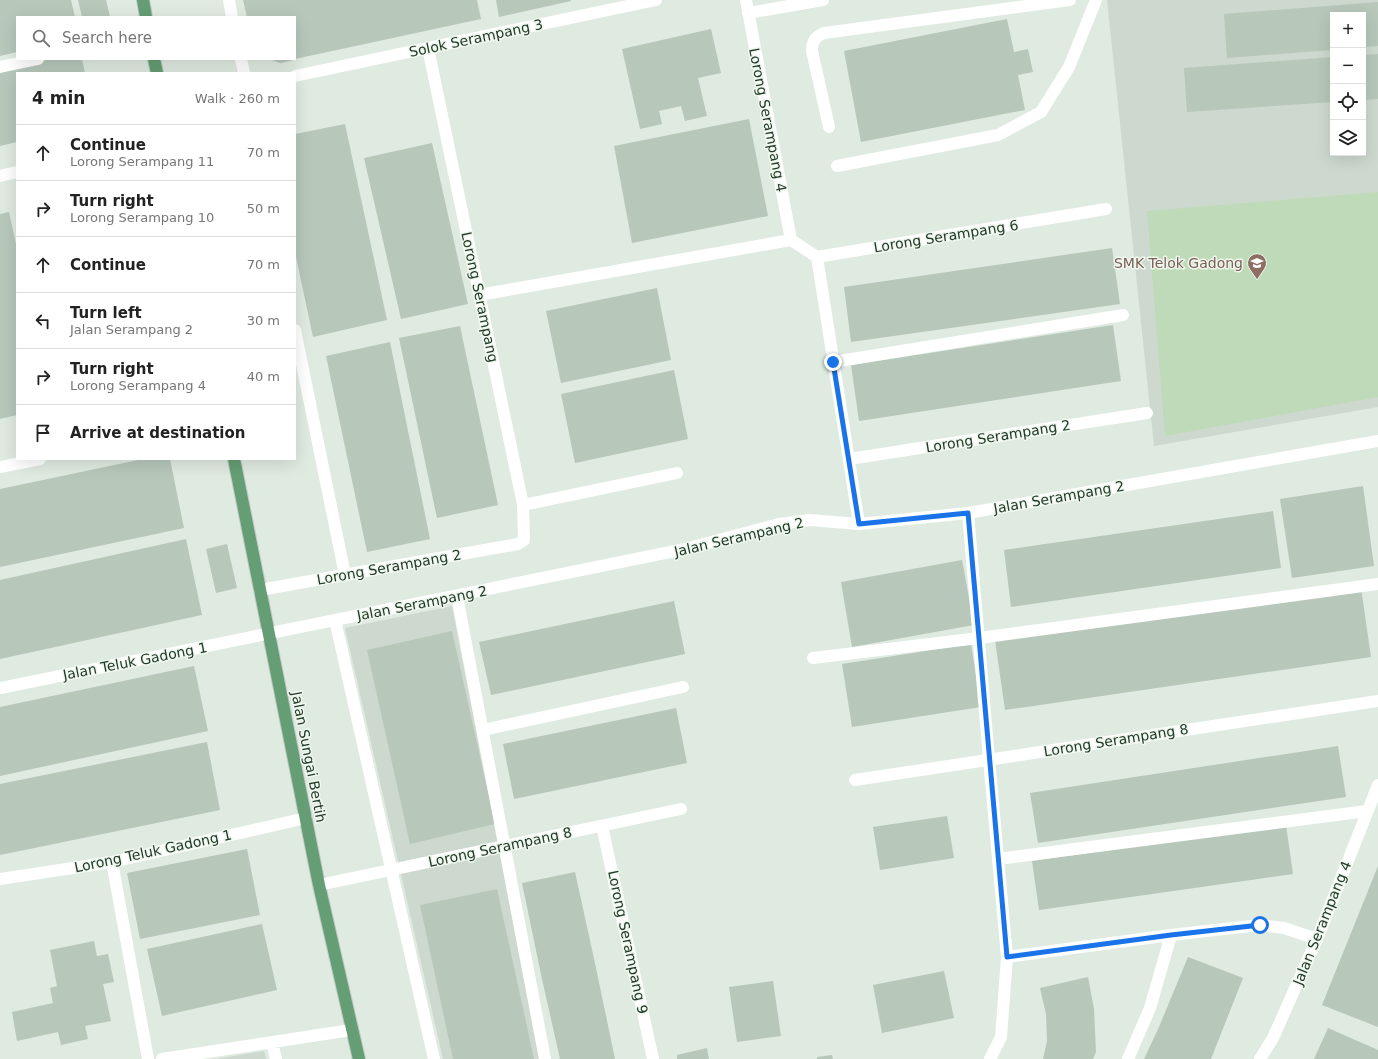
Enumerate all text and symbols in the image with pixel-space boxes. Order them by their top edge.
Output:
map controls [1330,12,1366,156]
button: + [1330,12,1366,48]
search box [16,16,296,60]
street label: Solok Serampang 3 [408,16,544,60]
icon: search [30,27,52,49]
text: Search here [62,29,152,47]
street label: Lorong Serampang 4 [746,47,790,193]
button: − [1330,48,1366,84]
button: locate [1330,84,1366,120]
text: 4 min [32,88,85,108]
text: Walk · 260 m [195,91,280,106]
button: layers [1330,120,1366,156]
text: Continue [70,136,146,154]
icon: ahead [32,142,54,164]
text: 70 m [247,145,280,160]
text: Lorong Serampang 11 [70,154,214,169]
text: Turn right [70,192,154,210]
icon: right [32,198,54,220]
text: 50 m [247,201,280,216]
text: Lorong Serampang 10 [70,210,214,225]
street label: Lorong Serampang 6 [872,217,1020,255]
street label: Lorong Serampang [458,230,502,364]
school or university icon: SMK Telok Gadong [1246,252,1268,280]
icon: ahead [32,254,54,276]
place label: SMK Telok Gadong [1114,255,1243,271]
text: Continue [70,256,146,274]
text: 70 m [247,257,280,272]
text: Turn left [70,304,142,322]
icon: left [32,310,54,332]
text: 30 m [247,313,280,328]
text: Jalan Serampang 2 [70,322,193,337]
route end [824,353,842,371]
text: Turn right [70,360,154,378]
icon: right [32,366,54,388]
text: 40 m [247,369,280,384]
text: Lorong Serampang 4 [70,378,206,393]
street label: Lorong Serampang 2 [924,417,1072,455]
icon: arrive [32,422,54,444]
text: Arrive at destination [70,424,245,442]
street label: Jalan Serampang 2 [991,478,1126,517]
street label: Jalan Serampang 2 [672,514,805,560]
street label: Lorong Serampang 2 [316,546,462,588]
street label: Jalan Serampang 2 [354,582,489,624]
street label: Jalan Teluk Gadong 1 [61,639,208,683]
street label: Jalan Sungai Bertih [288,689,330,824]
street label: Lorong Serampang 8 [1042,721,1190,759]
street label: Lorong Serampang 8 [427,824,573,870]
street label: Lorong Teluk Gadong 1 [73,826,233,876]
street label: Jalan Serampang 4 [1289,858,1354,988]
street label: Lorong Serampang 9 [605,869,651,1015]
route start [1251,916,1269,934]

